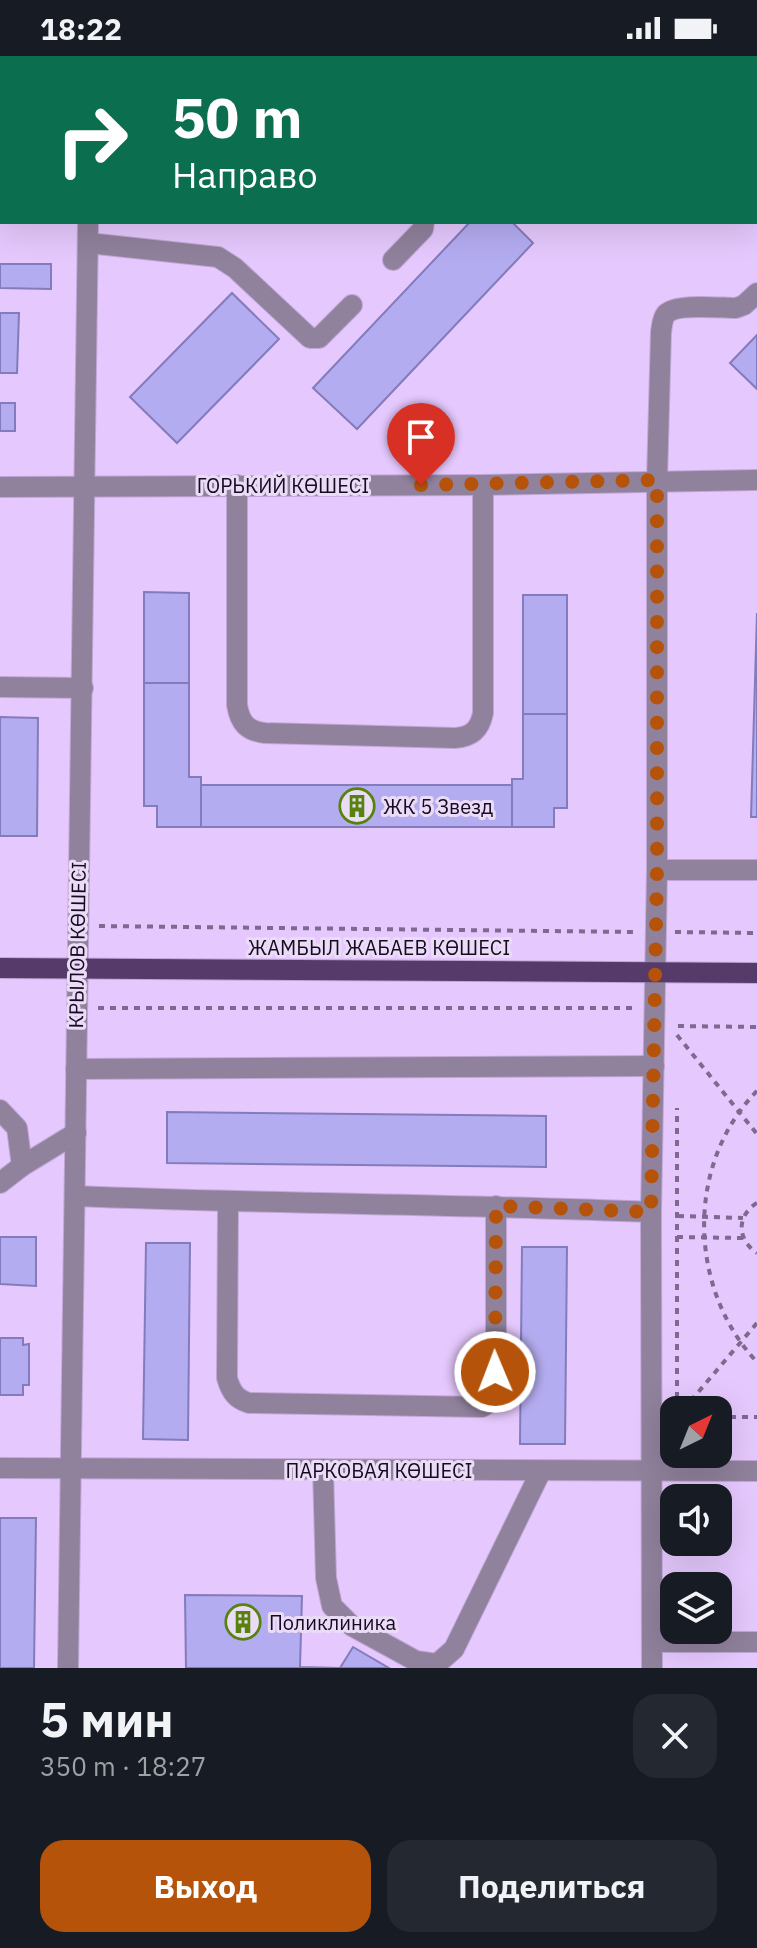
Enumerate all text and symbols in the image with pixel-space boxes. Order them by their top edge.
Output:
text: 18:22 [40,9,122,48]
text: 50 m [172,81,302,153]
icon: right [40,88,144,192]
text: Направо [172,151,318,198]
pin [387,403,455,485]
icon: arrive [399,415,443,459]
street label: ГОРЬКИЙ КӨШЕСІ [197,472,369,499]
building icon: ЖК 5 Звезд [338,787,376,825]
place label: ЖК 5 Звезд [383,793,493,820]
street label: КРЫЛОВ КӨШЕСІ [62,861,92,1029]
street label: ЖАМБЫЛ ЖАБАЕВ КӨШЕСІ [248,934,510,961]
position arrow [453,1330,537,1414]
north arrow [660,1396,732,1468]
map controls [660,1396,732,1644]
street label: ПАРКОВАЯ КӨШЕСІ [286,1457,472,1484]
button: sound [660,1484,732,1556]
button: layers [660,1572,732,1644]
building icon: Поликлиника [224,1603,262,1641]
place label: Поликлиника [269,1609,396,1636]
text: 5 мин [40,1688,174,1750]
button: close [633,1694,717,1778]
text: 350 m · 18:27 [40,1749,206,1783]
button: Выход [40,1840,371,1932]
button: Поделиться [387,1840,717,1932]

